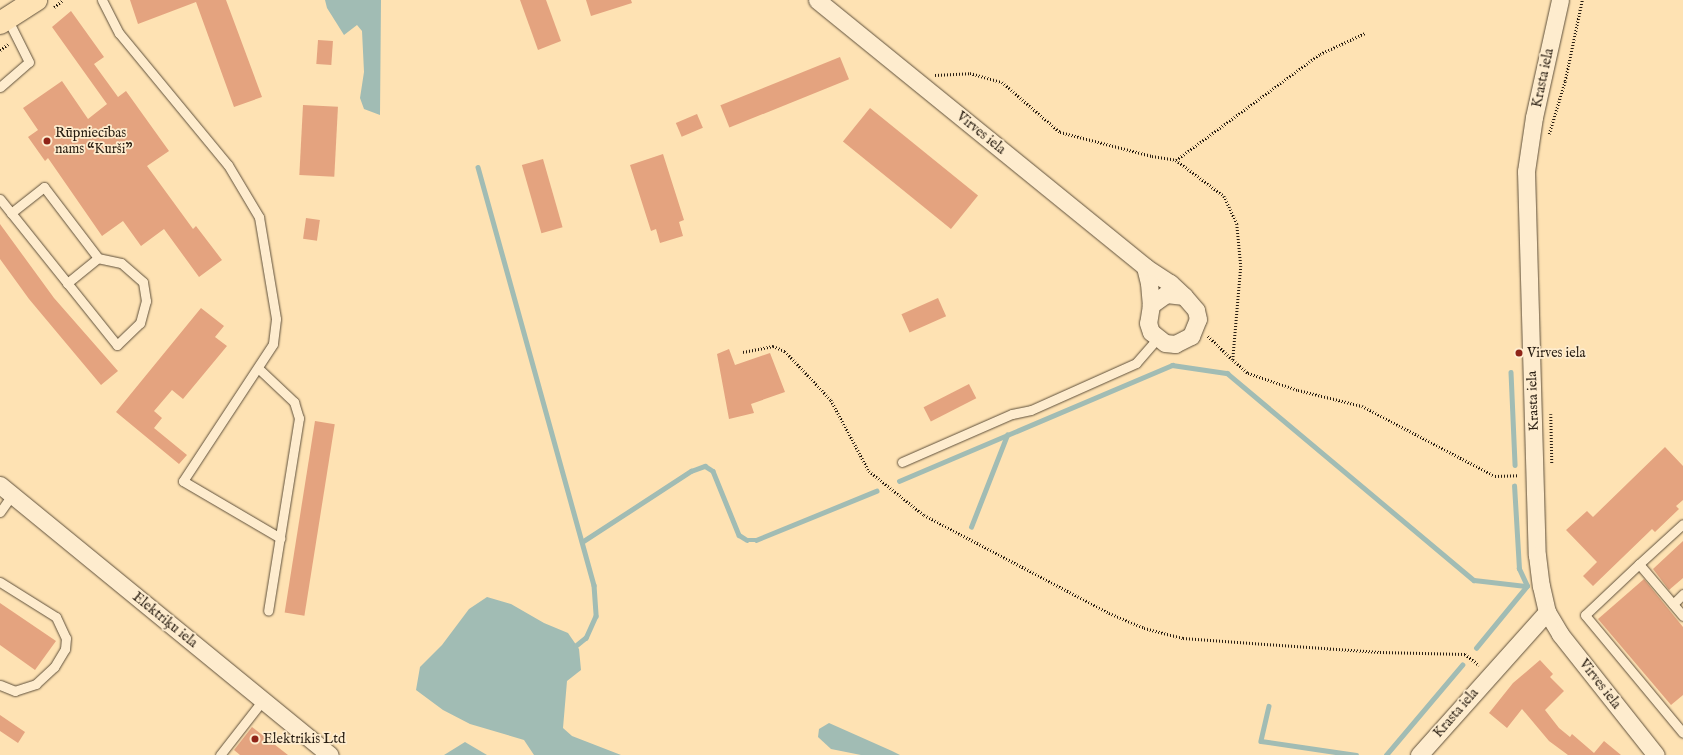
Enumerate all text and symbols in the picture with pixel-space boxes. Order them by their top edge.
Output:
street label: Krasta iela [1529,47,1557,109]
street label: Virves iela [953,108,1009,158]
place label: Rūpniecības nams “Kurši” [55,125,132,158]
marker: Rūpniecības nams “Kurši” [42,136,52,146]
place label: Virves iela [1527,345,1586,361]
marker: Virves iela [1514,348,1524,358]
street label: Krasta iela [1524,371,1542,431]
street label: Elektriķu iela [129,589,201,651]
street label: Virves iela [1575,656,1625,712]
street label: Krasta iela [1430,685,1482,741]
place label: Elektrikis Ltd [263,731,346,747]
marker: Elektrikis Ltd [250,734,260,744]

